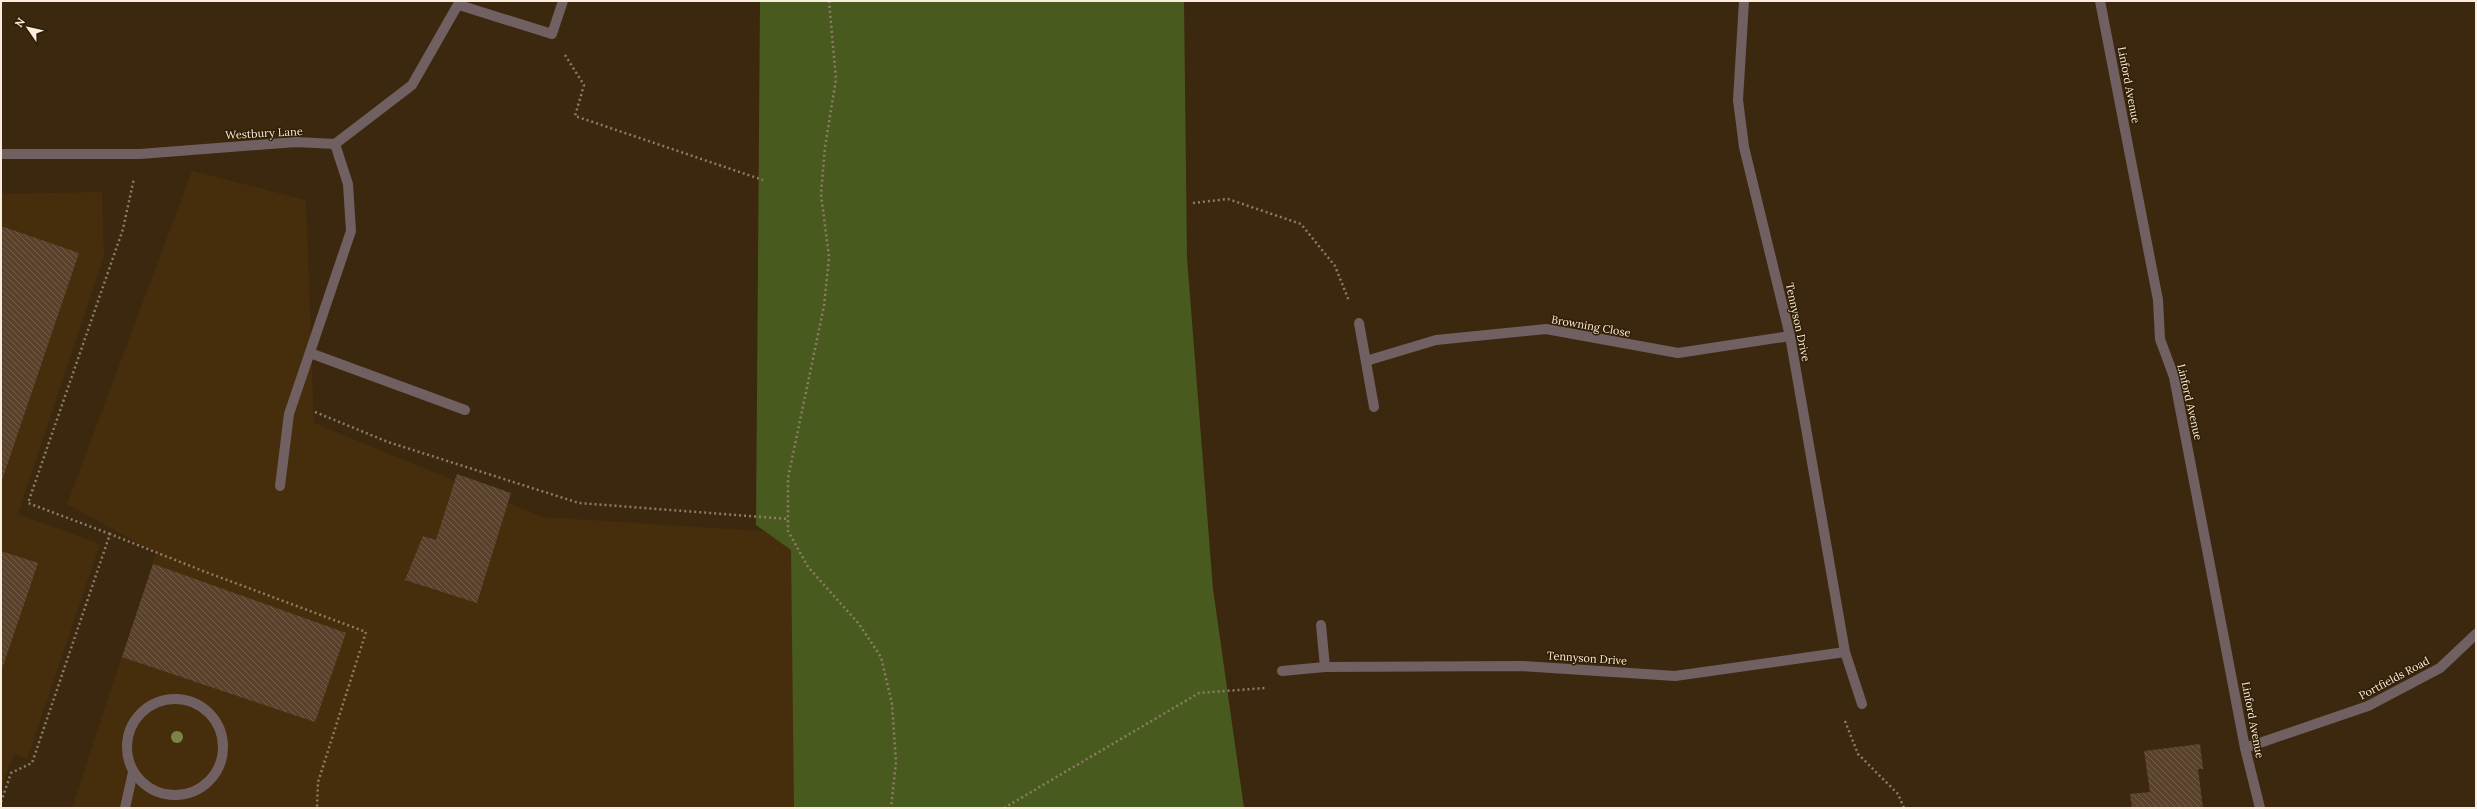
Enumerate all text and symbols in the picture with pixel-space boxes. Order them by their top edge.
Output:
north arrow [8,8,48,48]
text: N [12,15,28,30]
street label: Linford Avenue [2115,46,2143,125]
street label: Westbury Lane [225,124,303,142]
street label: Tennyson Drive [1783,281,1813,363]
street label: Browning Close [1550,312,1632,340]
street label: Linford Avenue [2174,363,2206,441]
street label: Tennyson Drive [1547,648,1627,668]
street label: Portfields Road [2356,653,2432,702]
street label: Linford Avenue [2239,681,2267,760]

